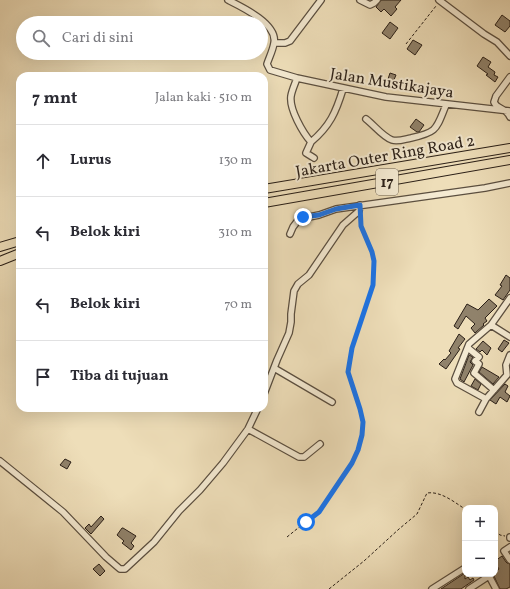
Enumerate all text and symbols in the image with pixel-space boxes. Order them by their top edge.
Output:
search box [16,16,268,60]
icon: search [30,27,52,49]
text: Cari di sini [62,28,133,49]
street label: Jalan Mustikajaya [328,63,455,105]
text: 7 mnt [32,87,77,110]
text: Jalan kaki · 510 m [155,89,252,107]
street label: Jakarta Outer Ring Road 2 [294,130,477,184]
icon: ahead [32,150,54,172]
text: Lurus [70,150,111,171]
text: 130 m [219,152,252,170]
road number: 17 [376,169,398,195]
route end [294,208,312,226]
icon: left [32,222,54,244]
text: Belok kiri [70,222,140,243]
text: 310 m [218,224,252,242]
icon: left [32,294,54,316]
text: Belok kiri [70,294,140,315]
text: 70 m [224,296,252,314]
icon: arrive [32,366,54,388]
text: Tiba di tujuan [70,366,169,387]
map controls [462,505,498,577]
button: + [462,505,498,541]
route start [297,513,315,531]
button: − [462,541,498,577]

